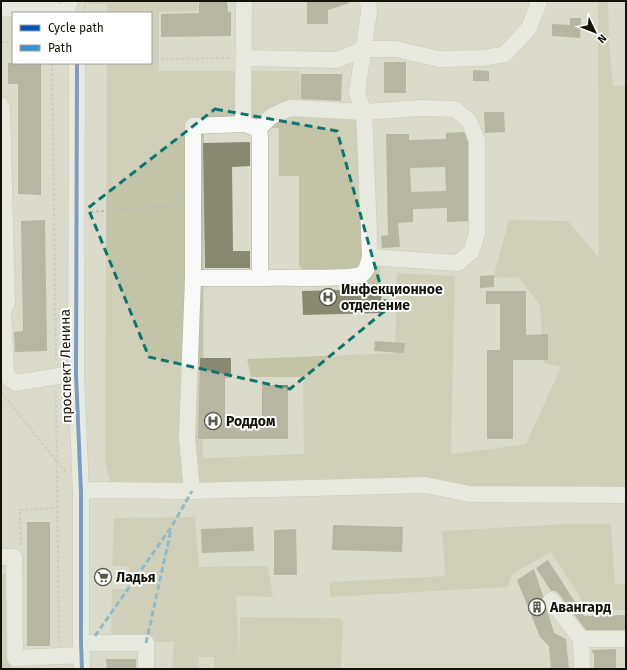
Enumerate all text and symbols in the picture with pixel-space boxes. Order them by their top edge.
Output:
legend [12,12,152,64]
north arrow [575,12,615,52]
text: Cycle path [48,21,104,35]
text: N [595,31,609,46]
text: Path [48,41,72,55]
place label: Инфекционное отделение [341,281,443,314]
hospital icon: Инфекционное отделение [318,287,338,307]
street label: проспект Ленина [57,309,75,423]
hospital icon: Роддом [203,411,223,431]
place label: Роддом [226,413,275,430]
supermarket icon: Ладья [93,567,113,587]
place label: Ладья [116,569,156,586]
building icon: Авангард [527,597,547,617]
place label: Авангард [549,599,611,616]

